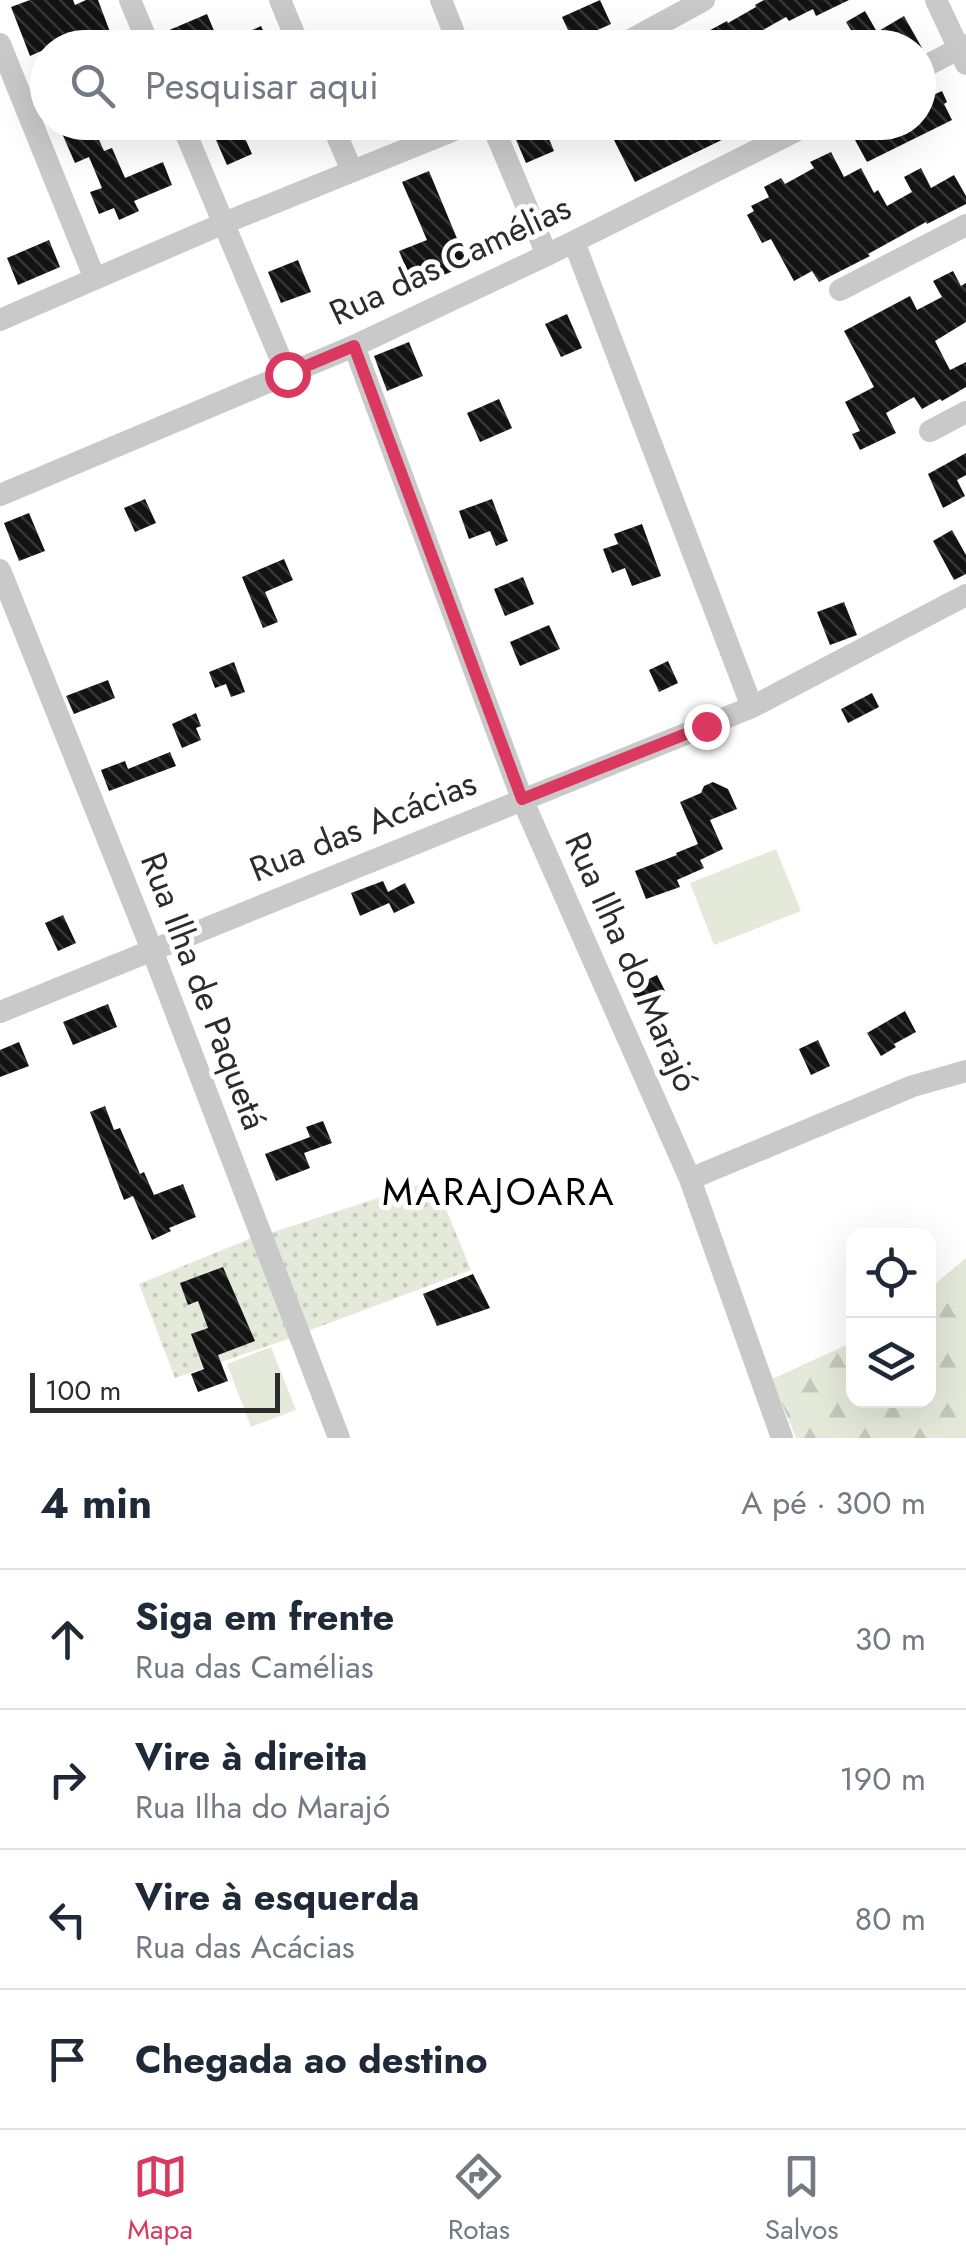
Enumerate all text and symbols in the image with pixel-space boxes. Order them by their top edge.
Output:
search box [30,30,936,140]
icon: search [65,58,120,113]
text: Pesquisar aqui [145,58,379,113]
street label: Rua das Camélias [321,182,579,338]
route start [265,352,311,398]
route end [684,704,730,750]
street label: Rua das Acácias [242,758,484,894]
street label: Rua Ilha do Marajó [552,824,712,1100]
street label: Rua Ilha de Paquetá [128,845,280,1137]
district label: MARAJOARA [382,1164,616,1219]
map controls [846,1228,936,1408]
button: locate [846,1228,936,1318]
button: layers [846,1318,936,1408]
scale bar [30,1368,280,1412]
text: 100 m [45,1370,121,1411]
text: 4 min [40,1473,152,1534]
text: A pé · 300 m [741,1480,926,1526]
text: Siga em frente [135,1589,394,1644]
icon: ahead [40,1612,95,1667]
text: 30 m [855,1616,926,1662]
text: Rua das Camélias [135,1644,374,1690]
text: Vire à direita [135,1729,368,1784]
icon: right [40,1752,95,1807]
text: 190 m [839,1756,926,1802]
text: Rua Ilha do Marajó [135,1784,390,1830]
text: Vire à esquerda [135,1869,419,1924]
icon: left [40,1892,95,1947]
text: 80 m [855,1896,926,1942]
text: Rua das Acácias [135,1924,355,1970]
icon: arrive [40,2032,95,2087]
text: Chegada ao destino [135,2032,488,2087]
tab: Mapa [127,2149,193,2250]
tab: Rotas [448,2149,510,2250]
tab: Salvos [765,2149,839,2250]

